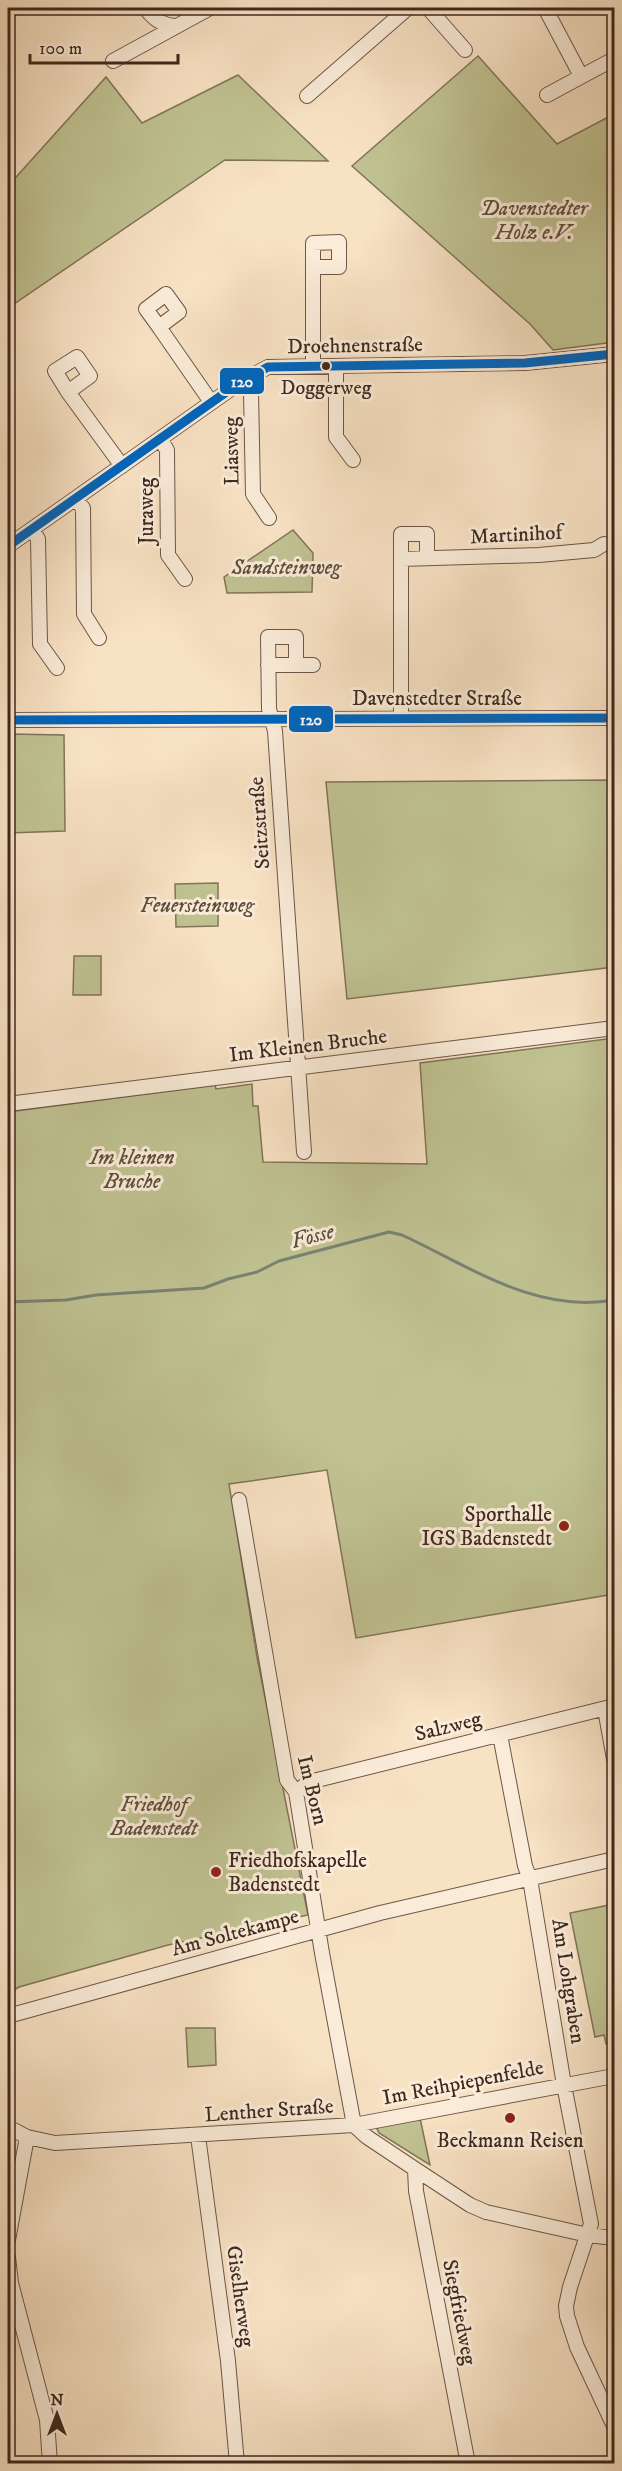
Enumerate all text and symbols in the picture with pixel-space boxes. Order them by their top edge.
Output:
scale bar [30,27,178,65]
text: 100 m [39,38,82,60]
park label: Davenstedter Holz e.V. [481,196,589,246]
street label: Droehnenstraße [287,332,423,360]
marker: Doggerweg [320,360,332,372]
line badge: 120 [219,367,265,395]
text: 120 [231,372,254,392]
place label: Doggerweg [281,376,372,401]
street label: Liasweg [218,416,246,486]
street label: Juraweg [134,477,160,547]
street label: Martinihof [469,519,566,550]
park label: Sandsteinweg [230,555,342,581]
street label: Davenstedter Straße [352,686,522,712]
line badge: 120 [288,705,334,733]
text: 120 [300,710,323,730]
street label: Seitzstraße [244,775,276,870]
park label: Feuersteinweg [140,893,255,919]
street label: Im Kleinen Bruche [228,1023,389,1069]
park label: Im kleinen Bruche [88,1145,175,1195]
water label: Fösse [288,1218,337,1255]
place label: Sporthalle IGS Badenstedt [421,1502,552,1552]
marker: Sporthalle IGS Badenstedt [557,1519,571,1533]
street label: Salzweg [412,1706,485,1748]
street label: Im Born [291,1753,333,1828]
park label: Friedhof Badenstedt [110,1792,199,1842]
place label: Friedhofskapelle Badenstedt [228,1848,367,1898]
marker: Friedhofskapelle Badenstedt [209,1865,223,1879]
street label: Am Soltekampe [169,1903,302,1962]
street label: Am Lohgraben [545,1917,591,2046]
street label: Im Reihpiepenfelde [380,2055,546,2111]
street label: Lenther Straße [204,2094,335,2128]
marker: Beckmann Reisen [503,2111,517,2125]
place label: Beckmann Reisen [436,2128,584,2154]
street label: Giselherweg [220,2244,260,2349]
street label: Siegfriedweg [436,2257,482,2368]
north arrow [27,2384,87,2444]
text: N [50,2390,64,2410]

